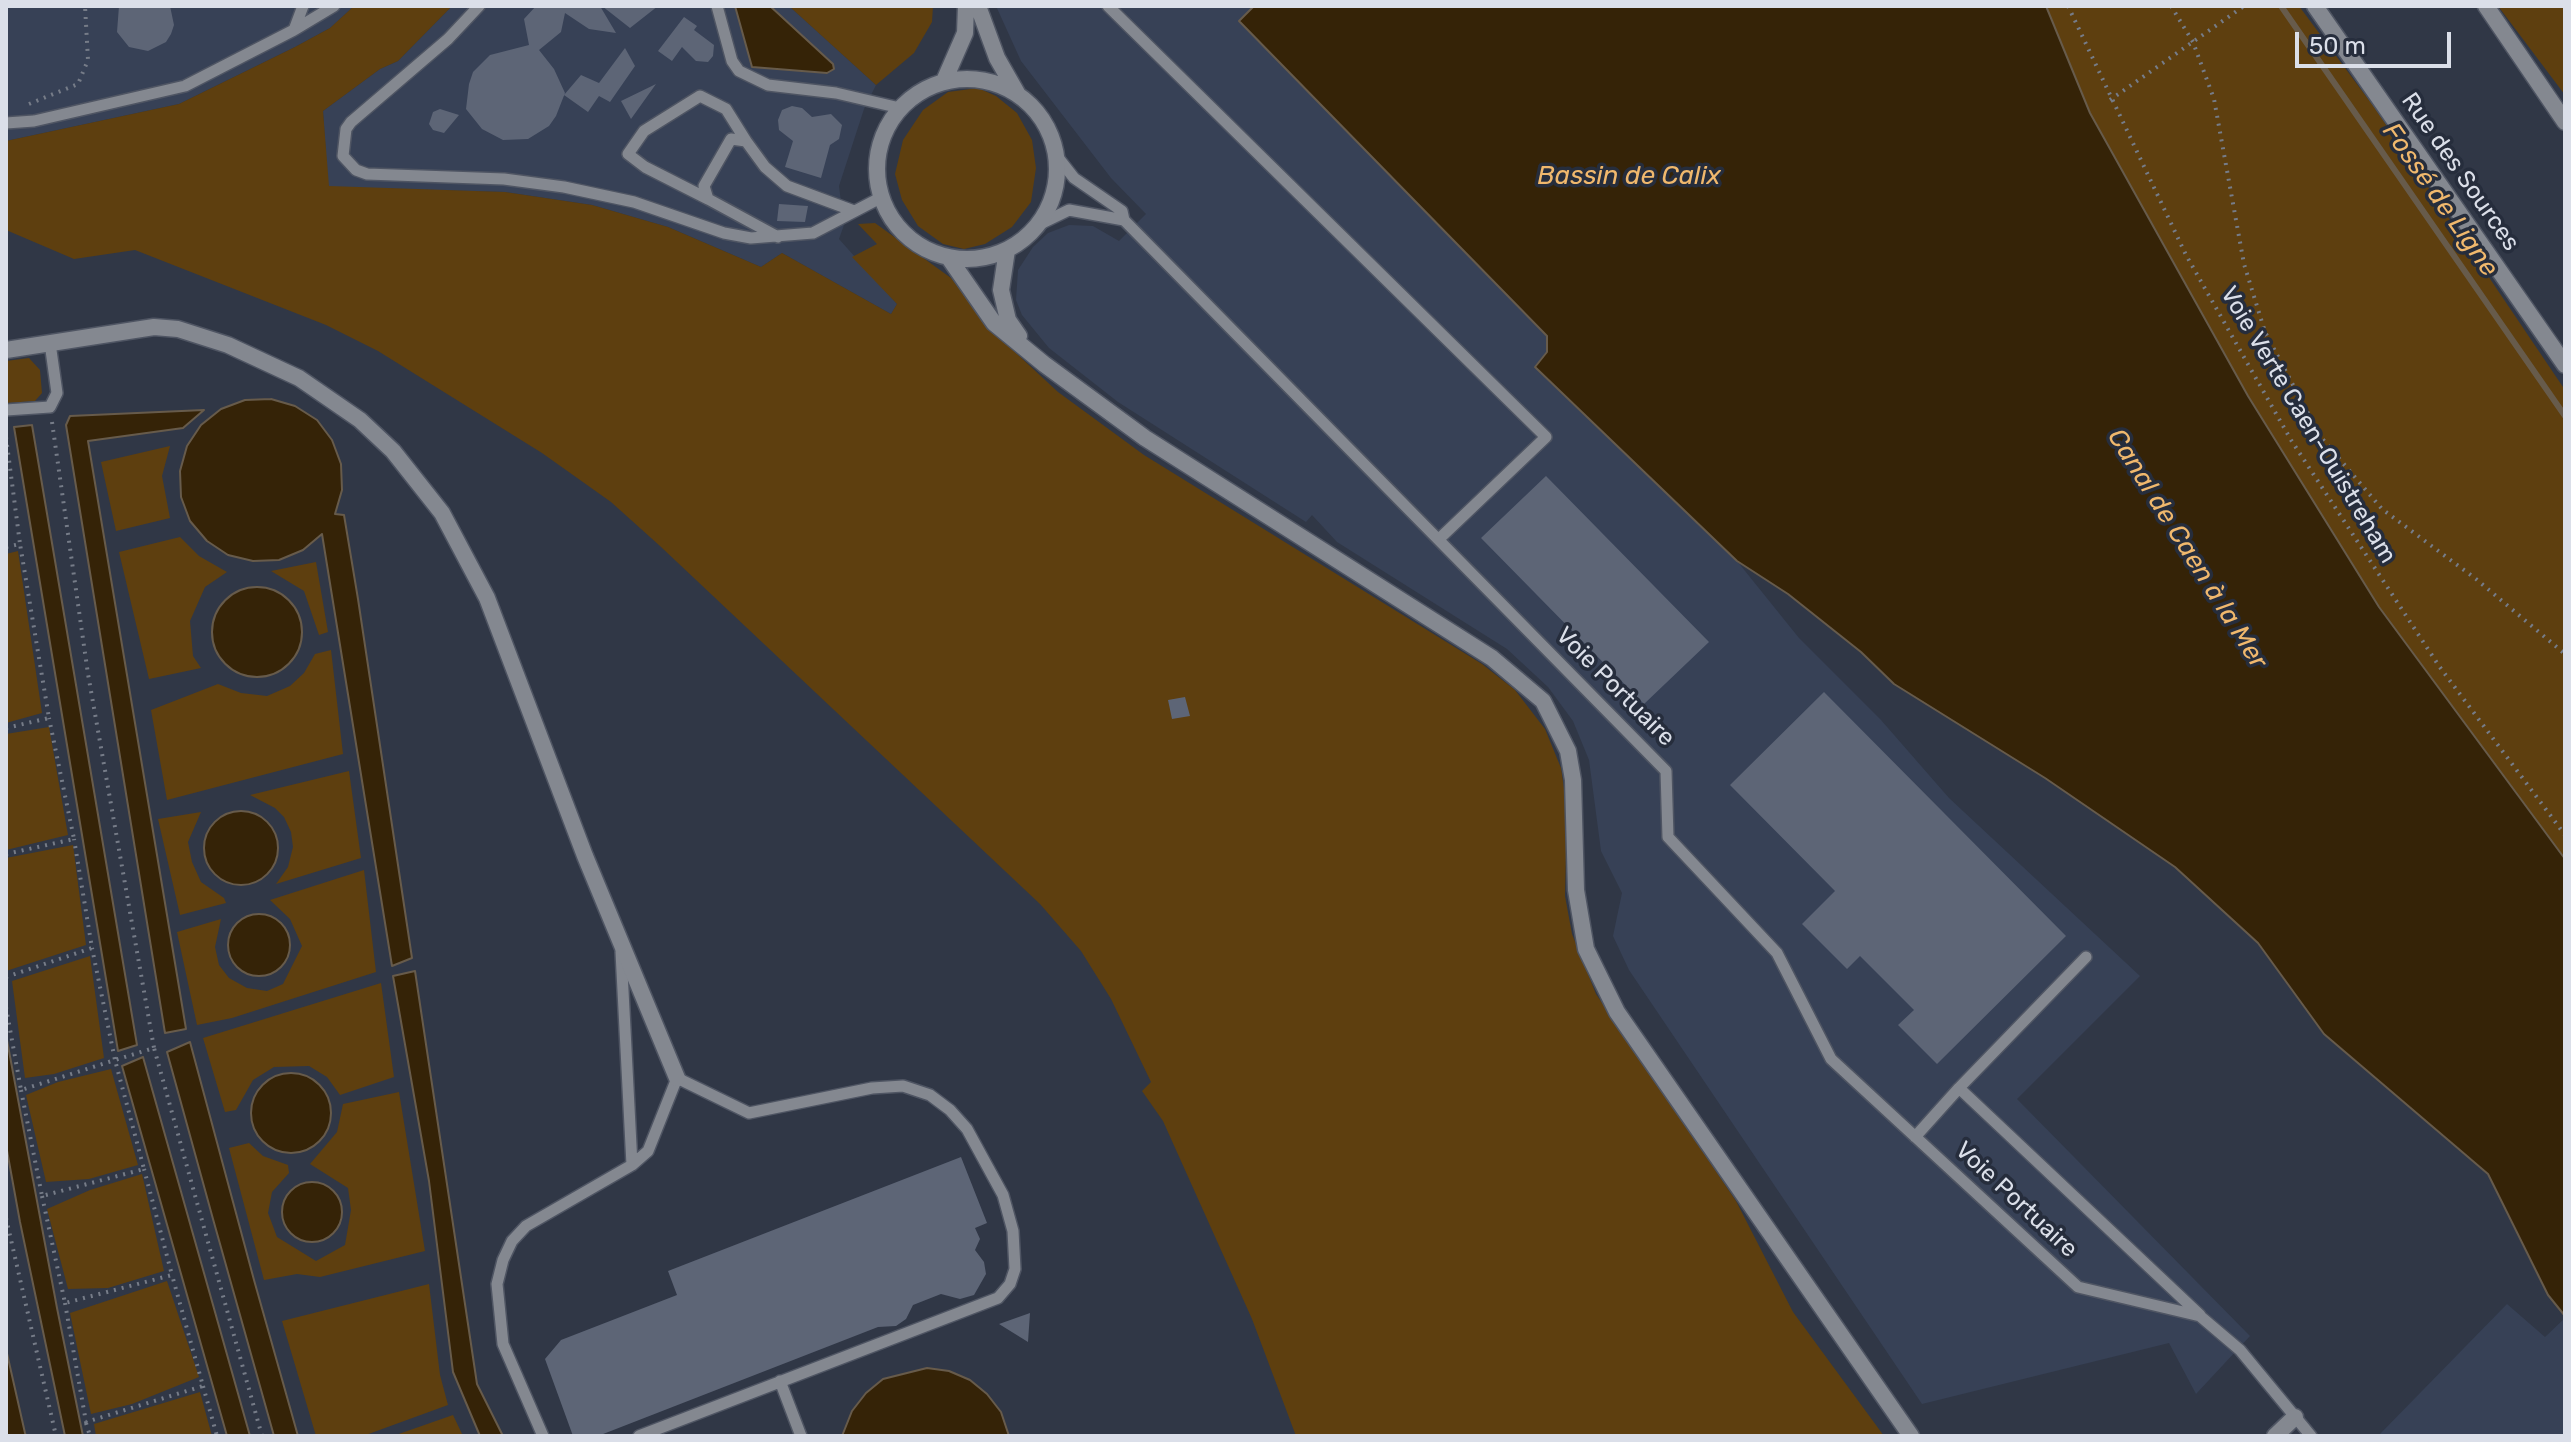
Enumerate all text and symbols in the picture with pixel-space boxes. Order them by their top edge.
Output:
scale bar [2299,16,2455,66]
text: 50 m [2309,32,2366,60]
street label: Rue des Sources [2395,87,2525,257]
water label: Fossé de Ligne [2376,117,2504,283]
water label: Bassin de Calix [1537,160,1721,192]
street label: Voie Verte Caen-Ouistreham [2214,281,2402,569]
water label: Canal de Caen à la Mer [2100,423,2274,675]
street label: Voie Portuaire [1549,621,1681,753]
street label: Voie Portuaire [1949,1136,2083,1264]

